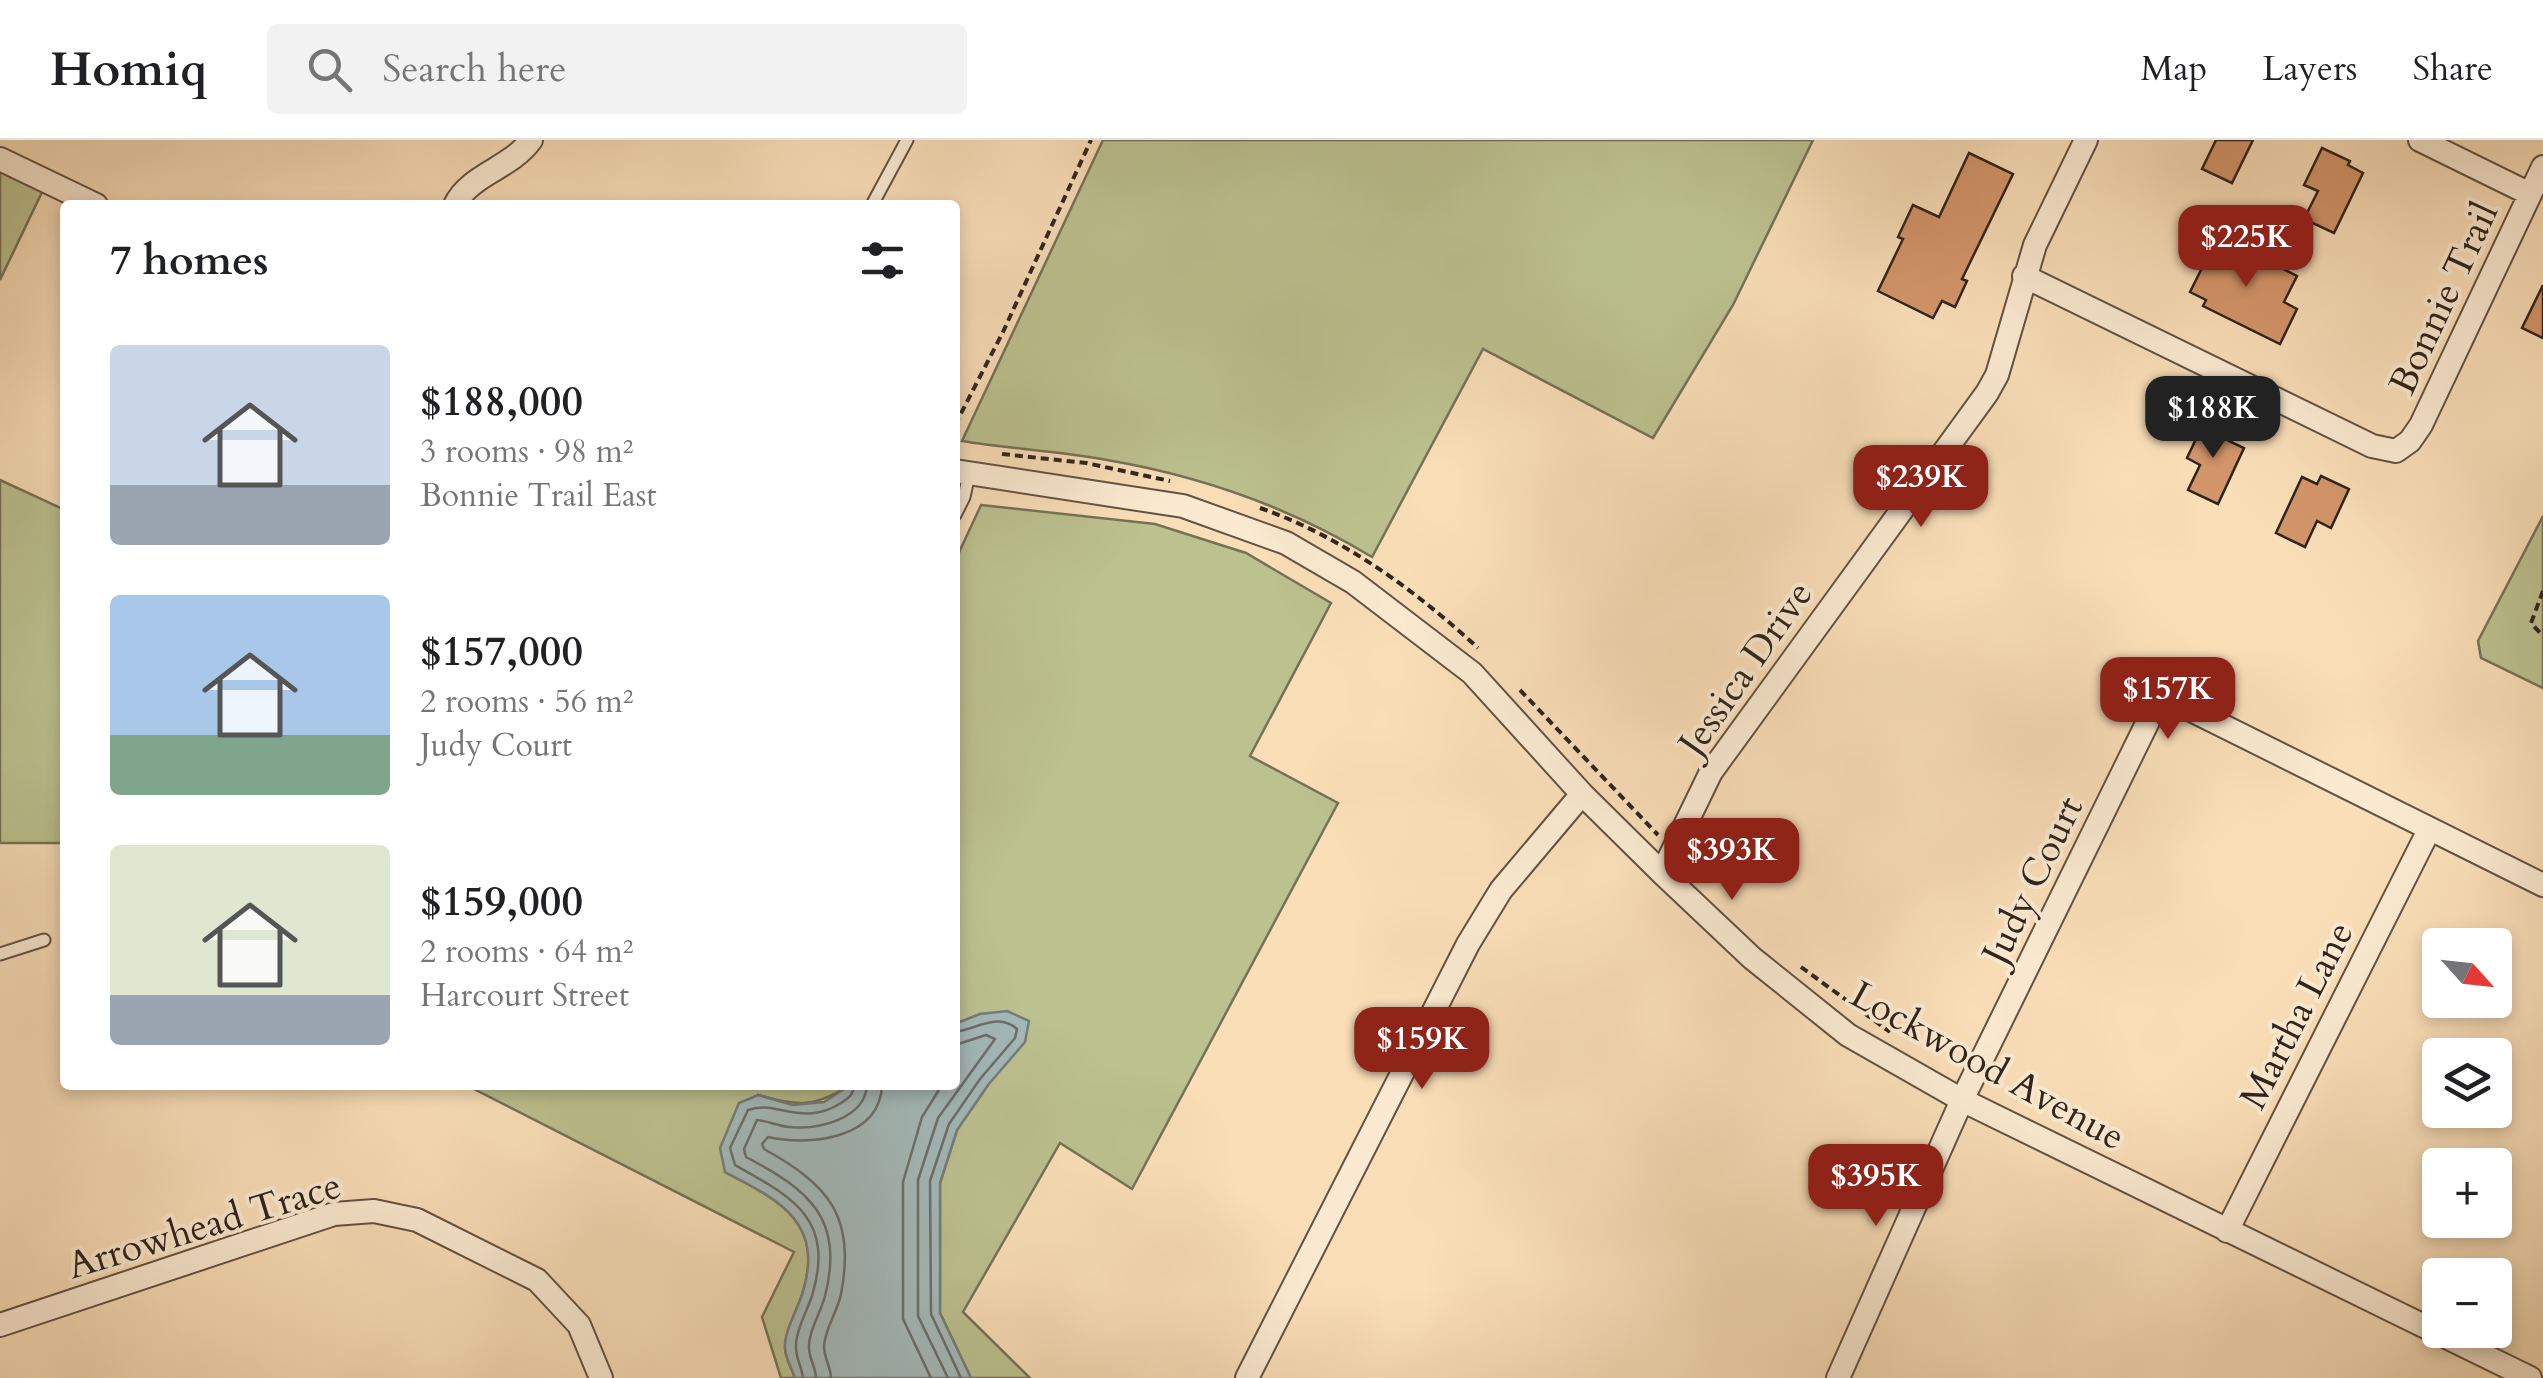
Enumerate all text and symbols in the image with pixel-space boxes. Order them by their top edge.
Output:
search box [267,24,967,114]
text: Homiq [50,37,207,102]
icon: search [302,42,357,97]
text: Search here [382,43,566,95]
text: Map [2141,45,2207,93]
text: Layers [2262,45,2357,93]
text: Share [2412,45,2493,93]
street label: Bonnie Trail [2377,194,2511,403]
pin: $225K [2176,205,2316,290]
text: $225K [2200,215,2292,259]
text: 7 homes [110,232,268,289]
icon: filters [855,233,910,288]
text: $188,000 [420,373,583,430]
pin: $188K [2143,376,2283,461]
icon: home [190,385,310,505]
text: $188K [2167,386,2259,430]
text: 3 rooms · 98 m² [420,430,633,474]
pin: $239K [1851,445,1991,530]
text: $239K [1875,455,1967,499]
text: Bonnie Trail East [420,474,657,518]
street label: Jessica Drive [1664,571,1825,770]
text: $157,000 [420,623,583,680]
icon: home [190,635,310,755]
pin: $157K [2098,657,2238,742]
text: $157K [2122,667,2214,711]
text: 2 rooms · 56 m² [420,680,633,724]
text: Judy Court [420,724,572,768]
street label: Judy Court [1968,788,2096,977]
pin: $393K [1662,818,1802,903]
text: $393K [1686,828,1778,872]
text: $159,000 [420,873,583,930]
icon: home [190,885,310,1005]
street label: Martha Lane [2227,913,2366,1118]
north arrow [2422,928,2512,1018]
map controls [2422,928,2512,1348]
text: 2 rooms · 64 m² [420,930,633,974]
street label: Lockwood Avenue [1841,969,2134,1163]
text: Harcourt Street [420,974,629,1018]
pin: $159K [1352,1007,1492,1092]
text: $159K [1376,1017,1468,1061]
button: layers [2422,1038,2512,1128]
pin: $395K [1806,1144,1946,1229]
button: + [2422,1148,2512,1238]
text: $395K [1830,1154,1922,1198]
street label: Arrowhead Trace [61,1160,347,1292]
button: − [2422,1258,2512,1348]

